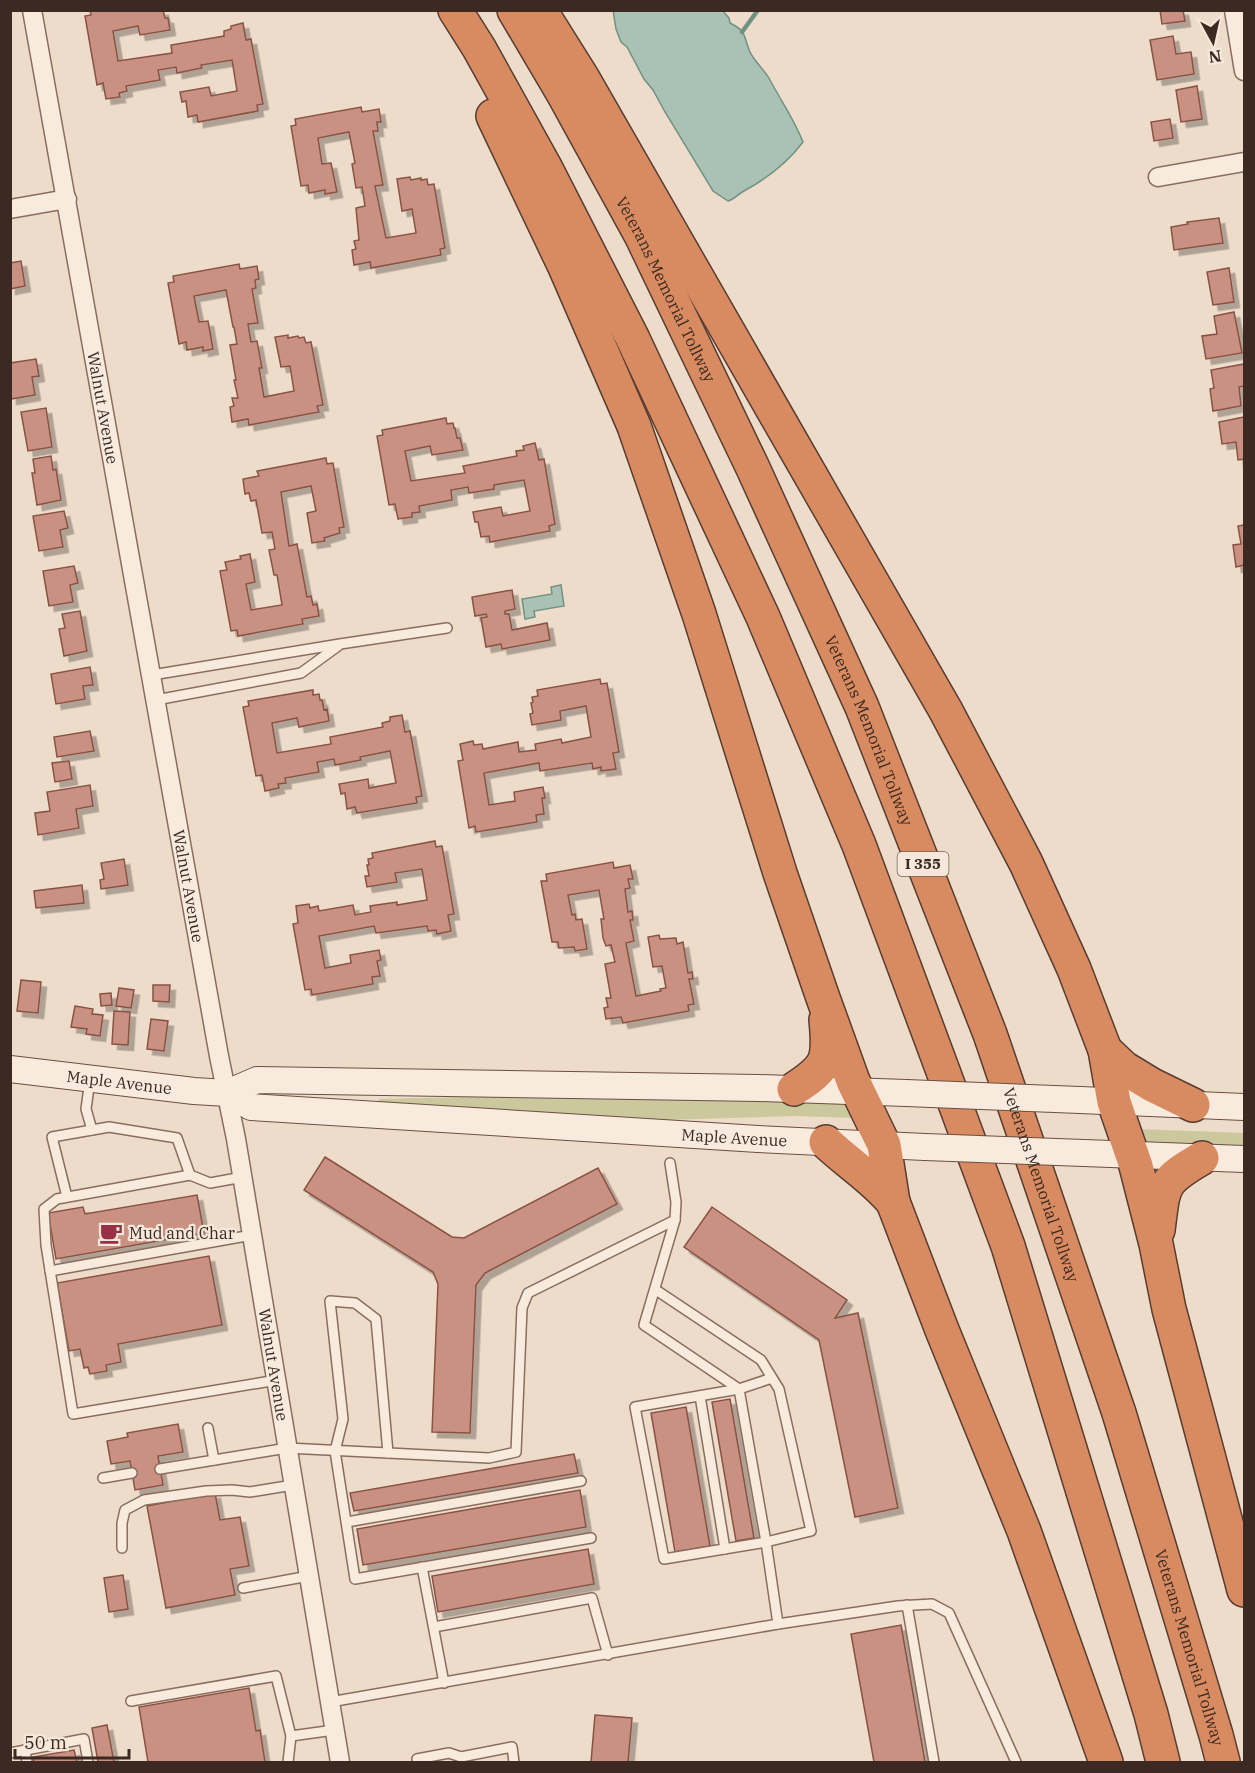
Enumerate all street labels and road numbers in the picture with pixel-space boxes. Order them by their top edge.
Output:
street label: Veterans Memorial Tollway [612,193,720,385]
street label: Walnut Avenue [83,350,123,466]
street label: Veterans Memorial Tollway [821,632,918,829]
street label: Walnut Avenue [169,828,208,944]
road number: I 355 [898,852,948,876]
street label: Maple Avenue [65,1066,173,1098]
street label: Veterans Memorial Tollway [999,1085,1084,1285]
street label: Maple Avenue [681,1124,788,1150]
street label: Walnut Avenue [254,1307,293,1422]
street label: Veterans Memorial Tollway [1151,1547,1228,1748]

